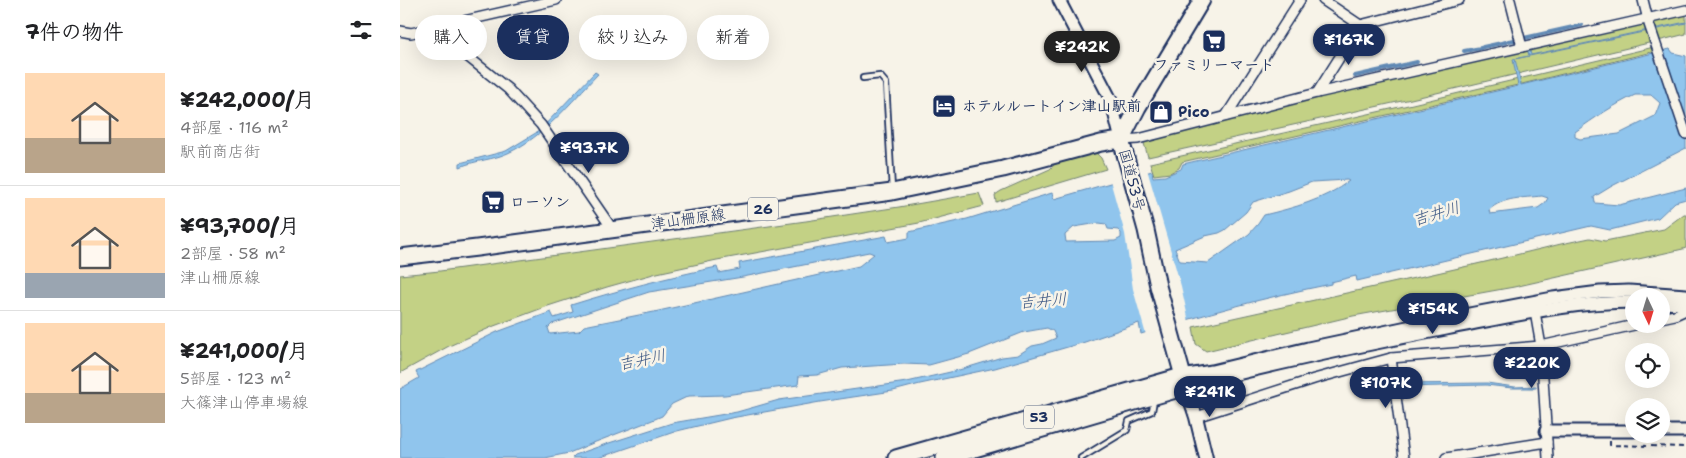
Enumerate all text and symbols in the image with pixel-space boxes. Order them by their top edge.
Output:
chip: 購入 [415,15,487,60]
chip: 賃貸 [497,15,569,60]
chip: 絞り込み [579,15,687,60]
chip: 新着 [697,15,769,60]
icon: filters [347,16,375,44]
text: 7件の物件 [25,18,124,46]
pin: ¥167K [1314,23,1384,66]
supermarket icon: ファミリーマート [1201,28,1227,54]
text: ¥167K [1324,29,1374,50]
pin: ¥242K [1047,30,1117,73]
text: ¥242K [1055,36,1109,57]
place label: ファミリーマート [1154,55,1274,75]
text: ¥242,000/月 [180,86,315,114]
icon: home [65,93,125,153]
hotel icon: ホテルルートイン津山駅前 [931,93,957,119]
place label: ホテルルートイン津山駅前 [962,96,1142,116]
shop icon: Pico [1148,99,1174,125]
place label: Pico [1178,102,1210,122]
text: 4部屋 · 116 m² [180,117,289,138]
pin: ¥93.7K [548,132,630,174]
text: ¥93.7K [560,137,618,158]
text: 駅前商店街 [180,141,260,162]
street label: 国道53号 [1114,147,1150,213]
supermarket icon: ローソン [480,189,506,215]
place label: ローソン [510,192,570,212]
water label: 吉井川 [1410,196,1462,231]
road number: 26 [748,198,778,220]
street label: 津山柵原線 [649,204,727,234]
text: ¥93,700/月 [180,212,300,240]
icon: home [65,218,125,278]
text: 2部屋 · 58 m² [180,243,286,264]
text: 津山柵原線 [180,267,260,288]
water label: 吉井川 [1018,288,1068,313]
north arrow [1625,288,1670,332]
map controls [1625,288,1670,443]
pin: ¥154K [1398,292,1468,335]
text: ¥154K [1408,298,1458,319]
text: ¥241,000/月 [180,337,309,365]
icon: home [65,343,125,403]
button: locate [1625,343,1670,388]
water label: 吉井川 [616,344,668,375]
pin: ¥220K [1497,346,1567,389]
text: ¥220K [1504,352,1560,373]
pin: ¥107K [1351,366,1421,409]
text: 5部屋 · 123 m² [180,368,291,389]
text: ¥107K [1361,372,1411,393]
pin: ¥241K [1175,376,1245,418]
text: ¥241K [1185,381,1235,402]
text: 大篠津山停車場線 [180,392,308,413]
button: layers [1625,398,1670,443]
road number: 53 [1024,406,1054,428]

